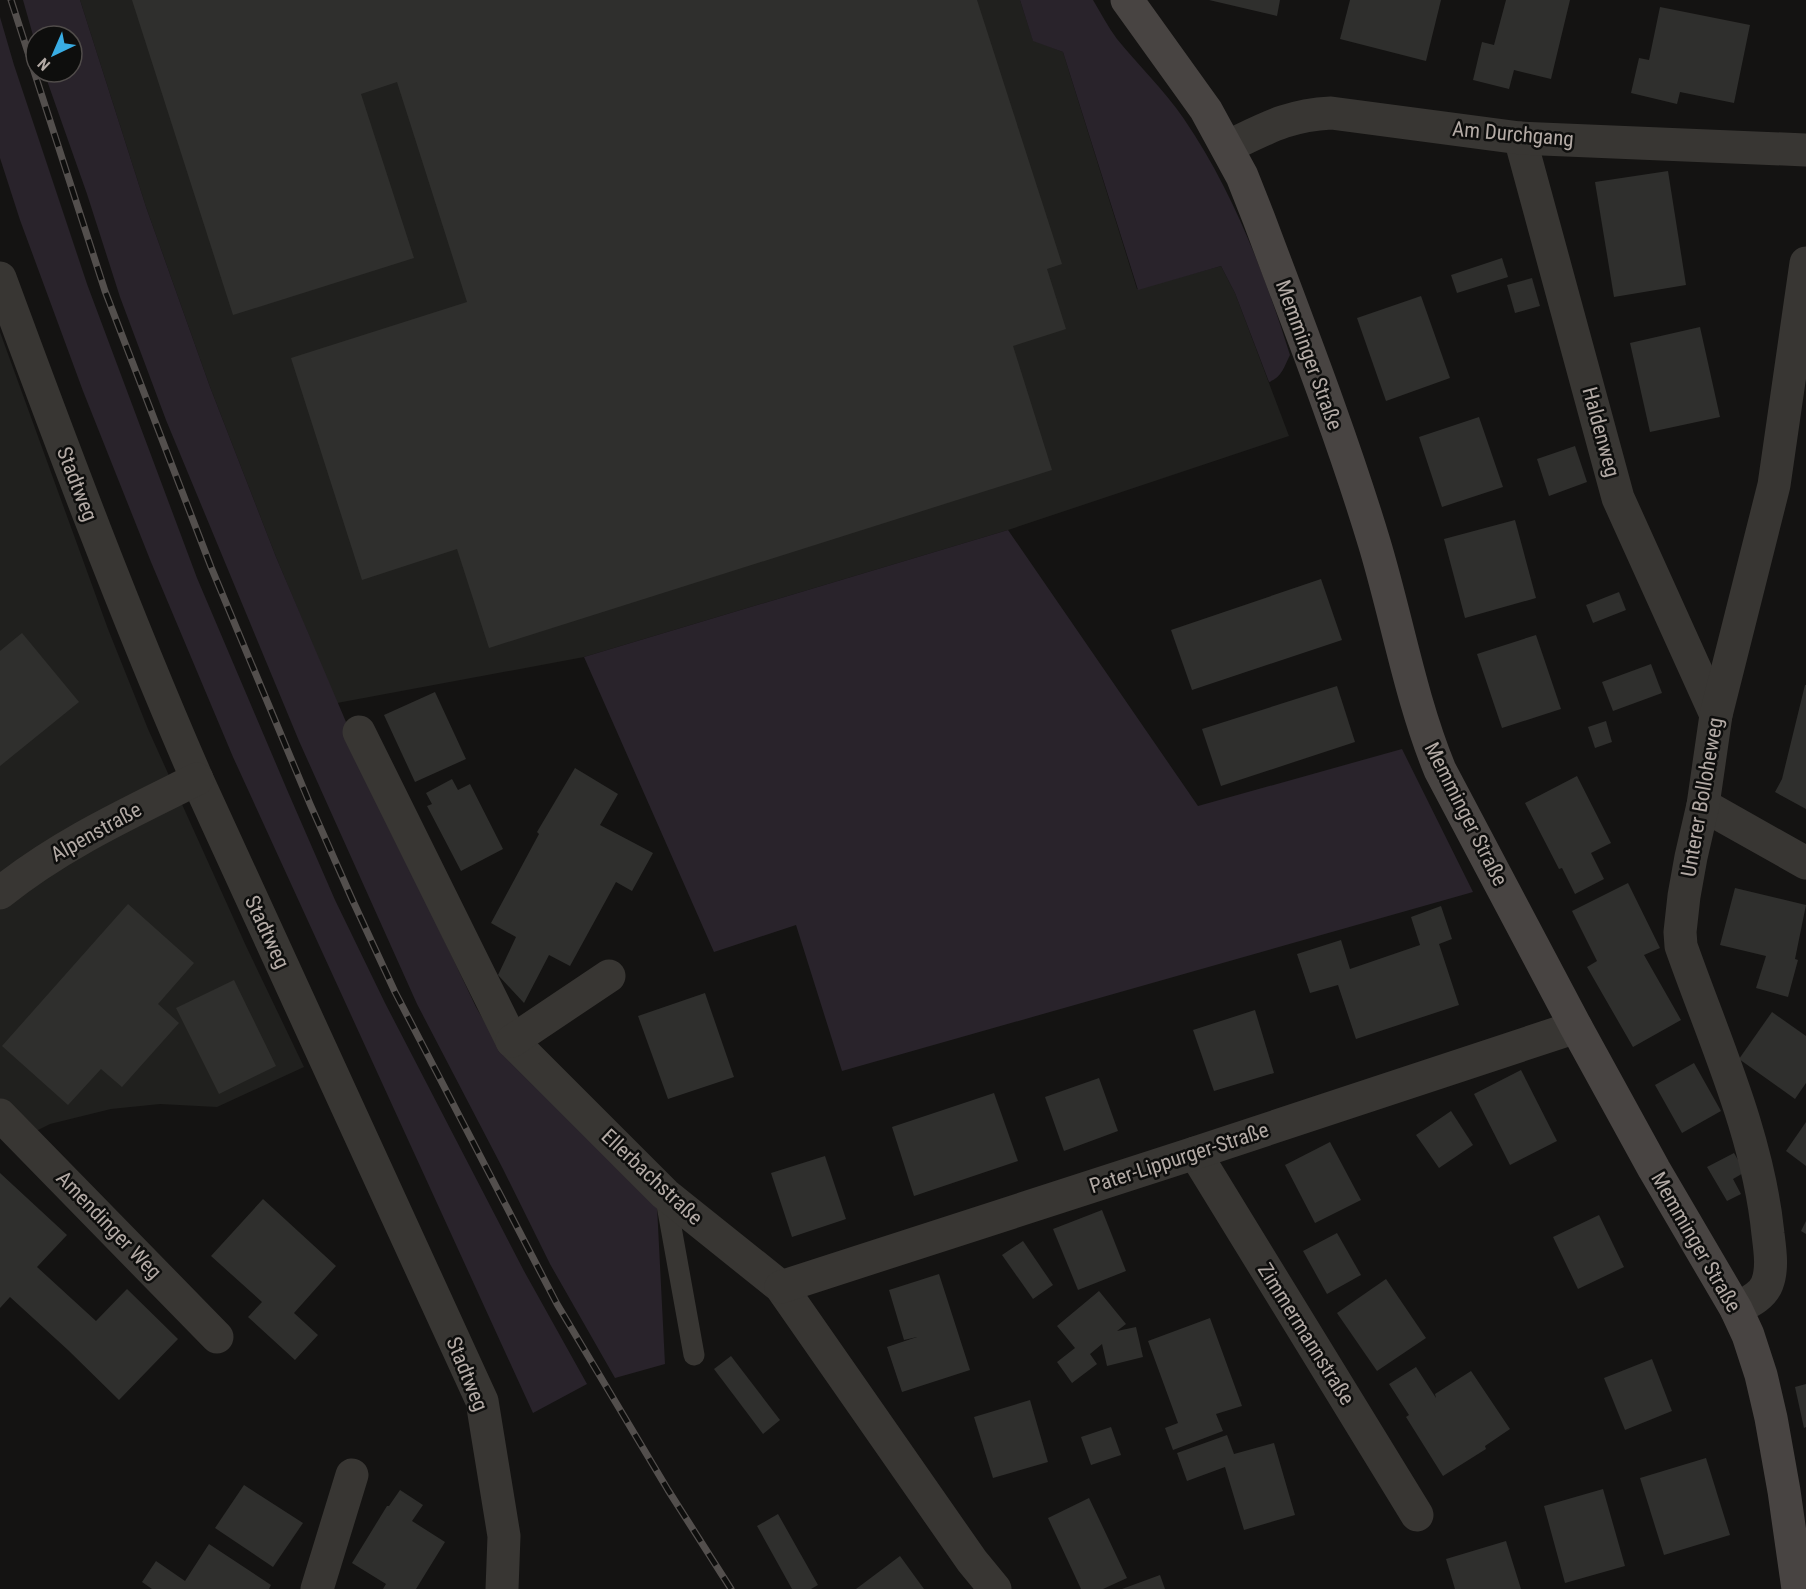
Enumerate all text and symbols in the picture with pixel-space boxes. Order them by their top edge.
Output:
north arrow [24,24,84,84]
text: N [34,54,54,75]
street label: Am Durchgang [1451,117,1575,151]
street label: Memminger Straße [1271,277,1347,433]
street label: Haldenweg [1577,384,1625,480]
street label: Stadtweg [52,443,102,525]
street label: Unterer Bolloheweg [1676,715,1728,879]
street label: Memminger Straße [1420,738,1513,890]
street label: Alpenstraße [46,797,146,867]
street label: Stadtweg [240,892,294,972]
street label: Pater-Lippurger-Straße [1086,1118,1272,1198]
street label: Ellerbachstraße [597,1124,708,1230]
street label: Amendinger Weg [52,1166,166,1284]
street label: Memminger Straße [1646,1168,1746,1316]
street label: Zimmermannstraße [1253,1259,1359,1409]
street label: Stadtweg [441,1334,493,1414]

